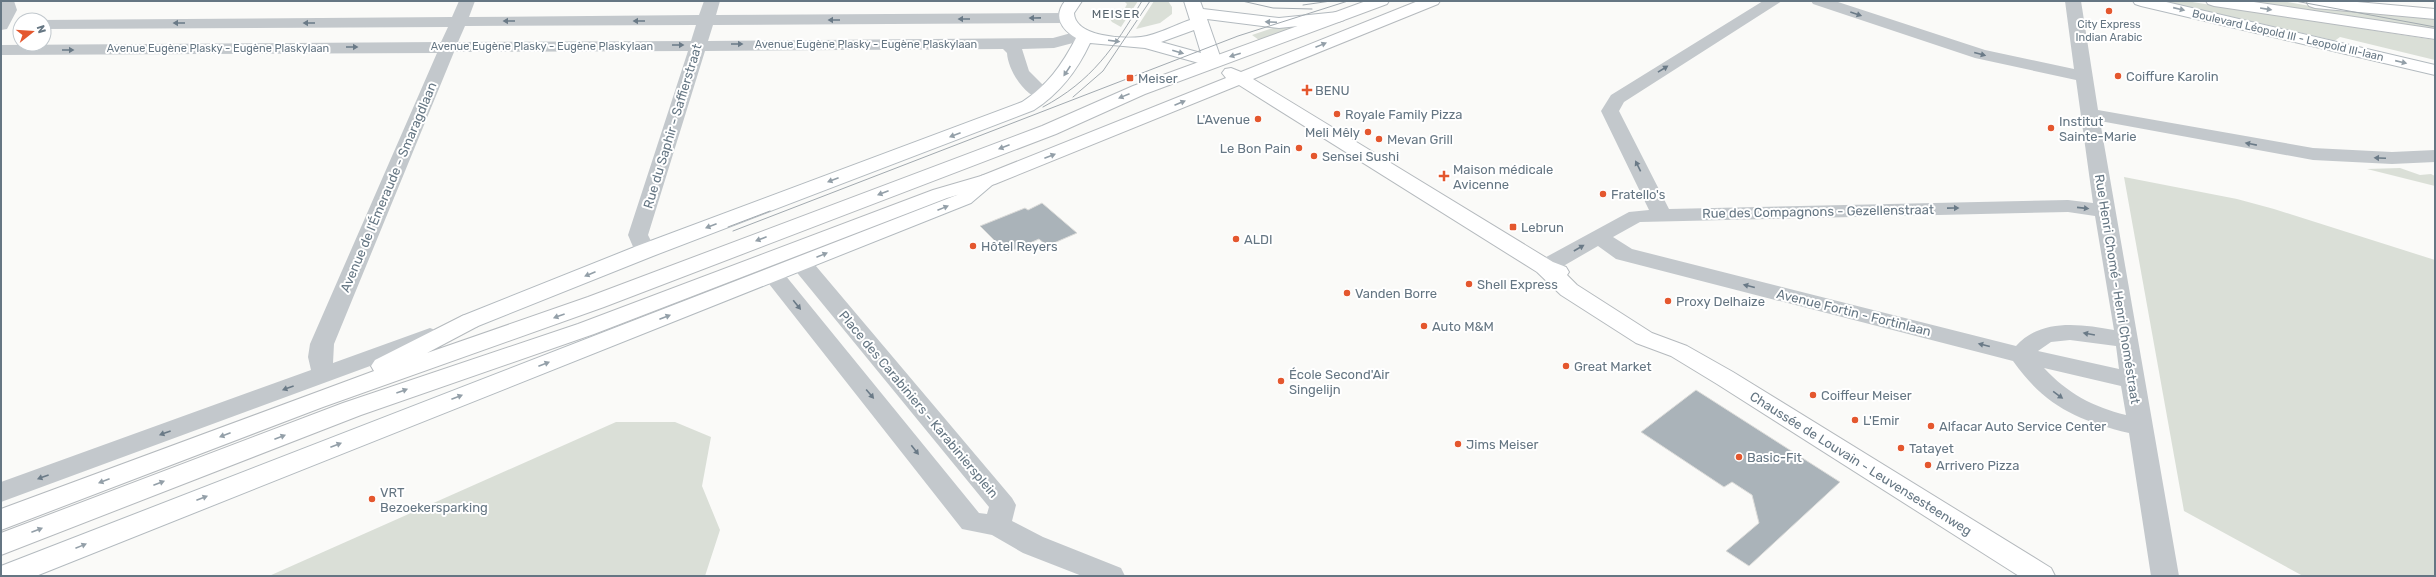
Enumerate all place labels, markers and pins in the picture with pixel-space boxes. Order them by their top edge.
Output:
marker: City Express Indian Arabic [2104,6,2114,16]
place label: City Express Indian Arabic [2076,18,2142,44]
place label: Coiffure Karolin [2126,69,2219,84]
place label: Meiser [1138,71,1178,86]
marker: Coiffure Karolin [2113,71,2123,81]
marker: Meiser [1125,73,1135,83]
place label: BENU [1315,83,1350,98]
marker: BENU [1302,85,1312,95]
place label: Royale Family Pizza [1345,107,1463,122]
marker: Royale Family Pizza [1332,109,1342,119]
place label: L'Avenue [1197,112,1250,127]
marker: L'Avenue [1253,114,1263,124]
place label: Institut Sainte-Marie [2059,114,2137,144]
marker: Institut Sainte-Marie [2046,123,2056,133]
place label: Meli Mêly [1305,125,1360,140]
marker: Meli Mêly [1363,127,1373,137]
place label: Mevan Grill [1387,132,1453,147]
marker: Mevan Grill [1374,134,1384,144]
place label: Le Bon Pain [1220,141,1291,156]
marker: Le Bon Pain [1294,143,1304,153]
place label: Sensei Sushi [1322,149,1399,164]
marker: Sensei Sushi [1309,151,1319,161]
place label: Maison médicale Avicenne [1453,162,1553,192]
marker: Maison médicale Avicenne [1438,170,1450,182]
place label: Fratello's [1611,187,1666,202]
marker: Fratello's [1598,189,1608,199]
place label: Lebrun [1521,220,1564,235]
marker: Lebrun [1508,222,1518,232]
place label: ALDI [1244,232,1273,247]
marker: ALDI [1231,234,1241,244]
place label: Hôtel Reyers [981,239,1058,254]
marker: Hôtel Reyers [968,241,978,251]
place label: Shell Express [1477,277,1558,292]
marker: Shell Express [1464,279,1474,289]
place label: Vanden Borre [1355,286,1437,301]
marker: Vanden Borre [1342,288,1352,298]
place label: Proxy Delhaize [1676,294,1765,309]
marker: Proxy Delhaize [1663,296,1673,306]
place label: Auto M&M [1432,319,1494,334]
marker: Auto M&M [1419,321,1429,331]
place label: Great Market [1574,359,1651,374]
marker: Great Market [1561,361,1571,371]
place label: École Second'Air Singelijn [1289,367,1389,398]
marker: École Second'Air Singelijn [1276,376,1286,386]
place label: Coiffeur Meiser [1821,388,1912,403]
marker: Coiffeur Meiser [1808,390,1818,400]
place label: L'Emir [1863,413,1899,428]
marker: L'Emir [1850,415,1860,425]
place label: Alfacar Auto Service Center [1939,419,2106,434]
marker: Alfacar Auto Service Center [1926,421,1936,431]
place label: Jims Meiser [1466,437,1538,452]
marker: Jims Meiser [1453,439,1463,449]
place label: Tatayet [1909,441,1954,456]
marker: Tatayet [1896,443,1906,453]
place label: Basic-Fit [1747,450,1802,465]
marker: Basic-Fit [1734,452,1744,462]
place label: Arrivero Pizza [1936,458,2019,473]
marker: Arrivero Pizza [1923,460,1933,470]
place label: VRT Bezoekersparking [380,485,488,516]
marker: VRT Bezoekersparking [367,494,377,504]

